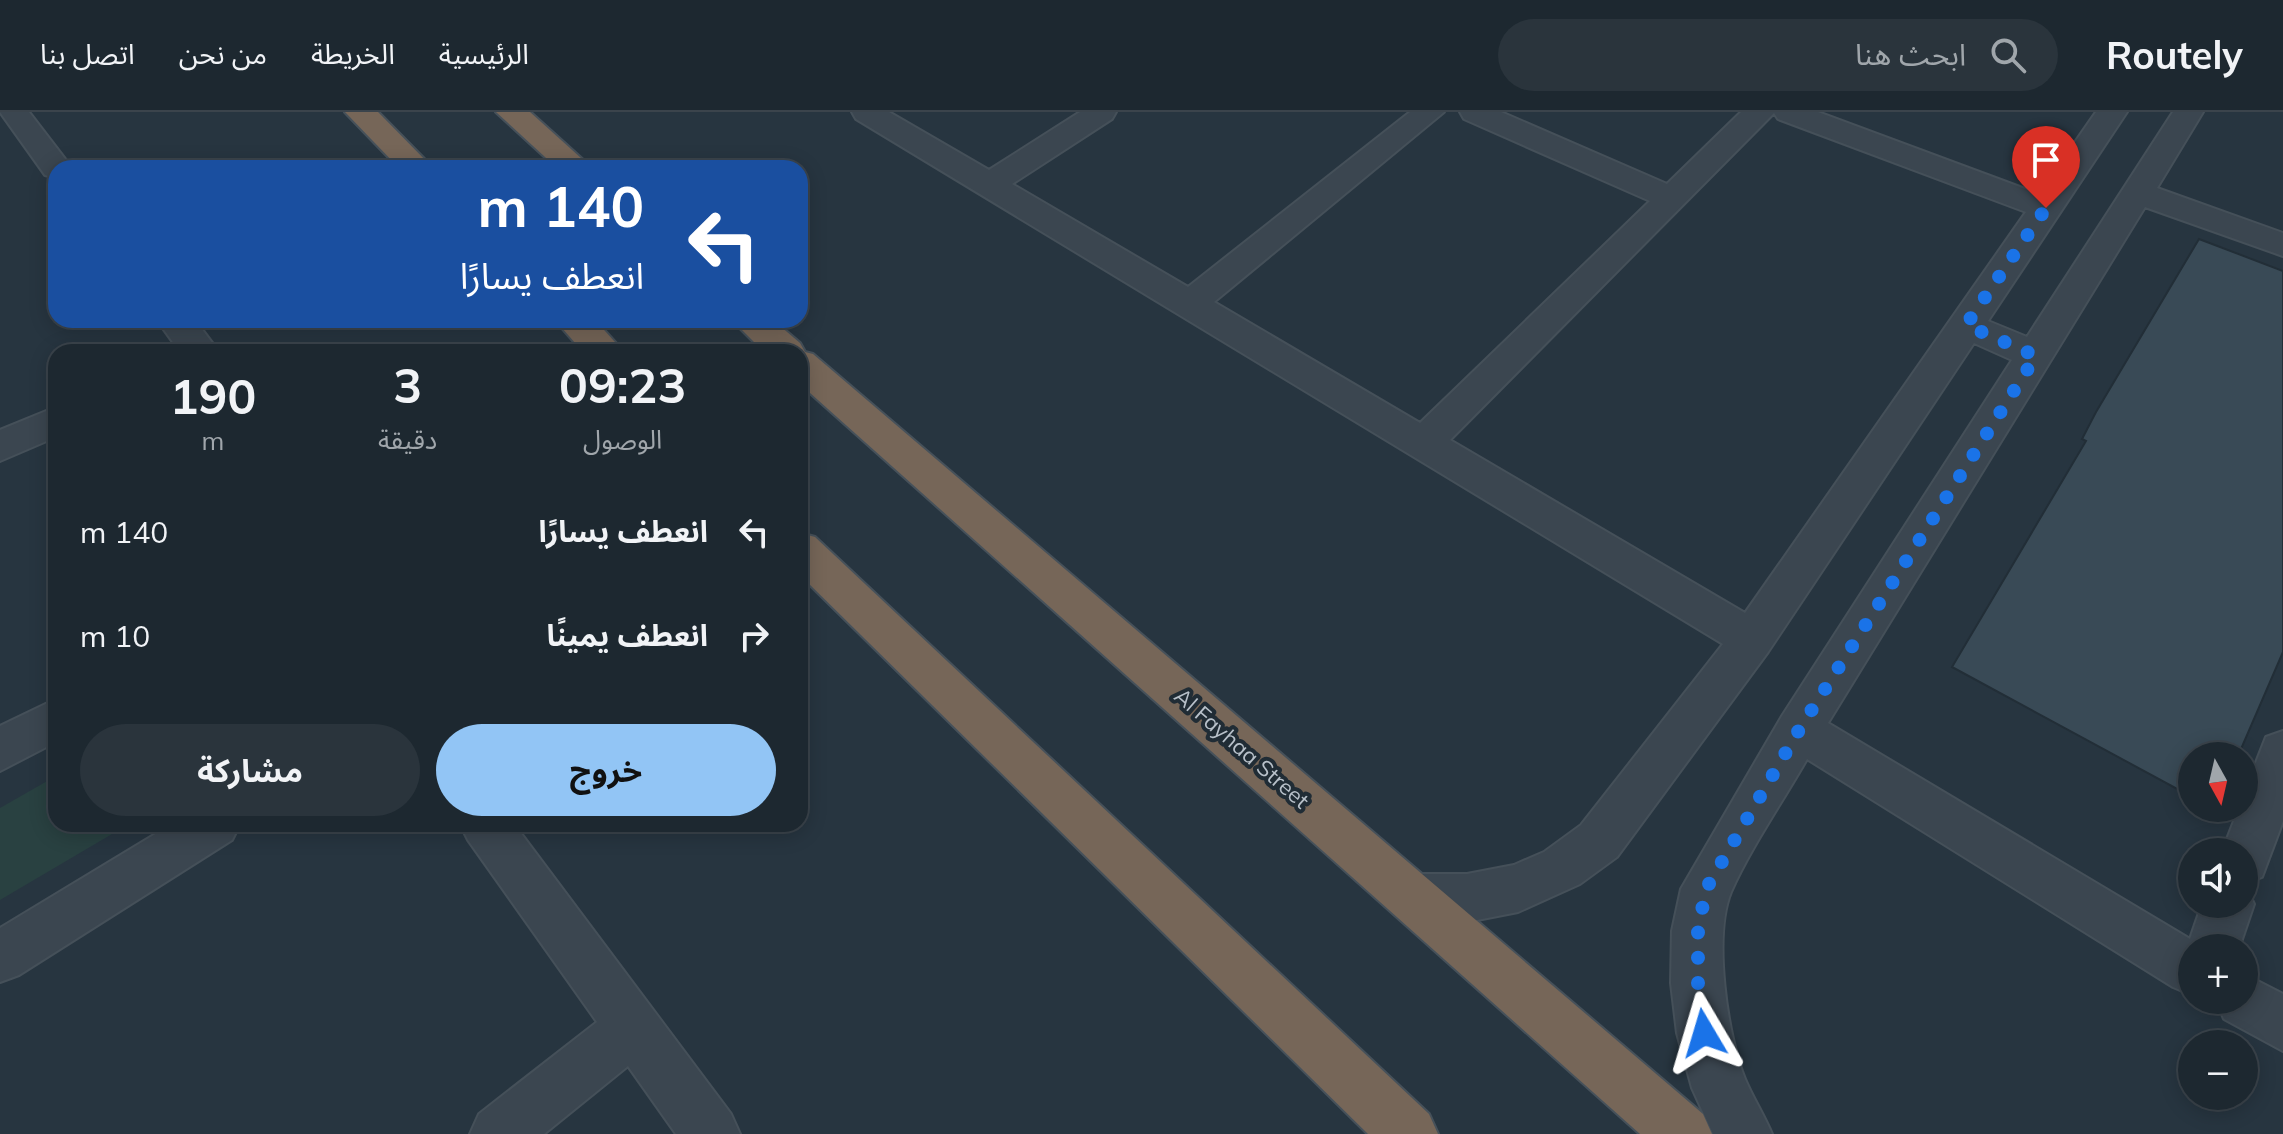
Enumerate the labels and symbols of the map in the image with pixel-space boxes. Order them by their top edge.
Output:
pin [2012,126,2080,208]
street label: Al Fayhaa Street [1169,682,1315,814]
north arrow [2178,742,2258,822]
position arrow [1662,991,1746,1075]

